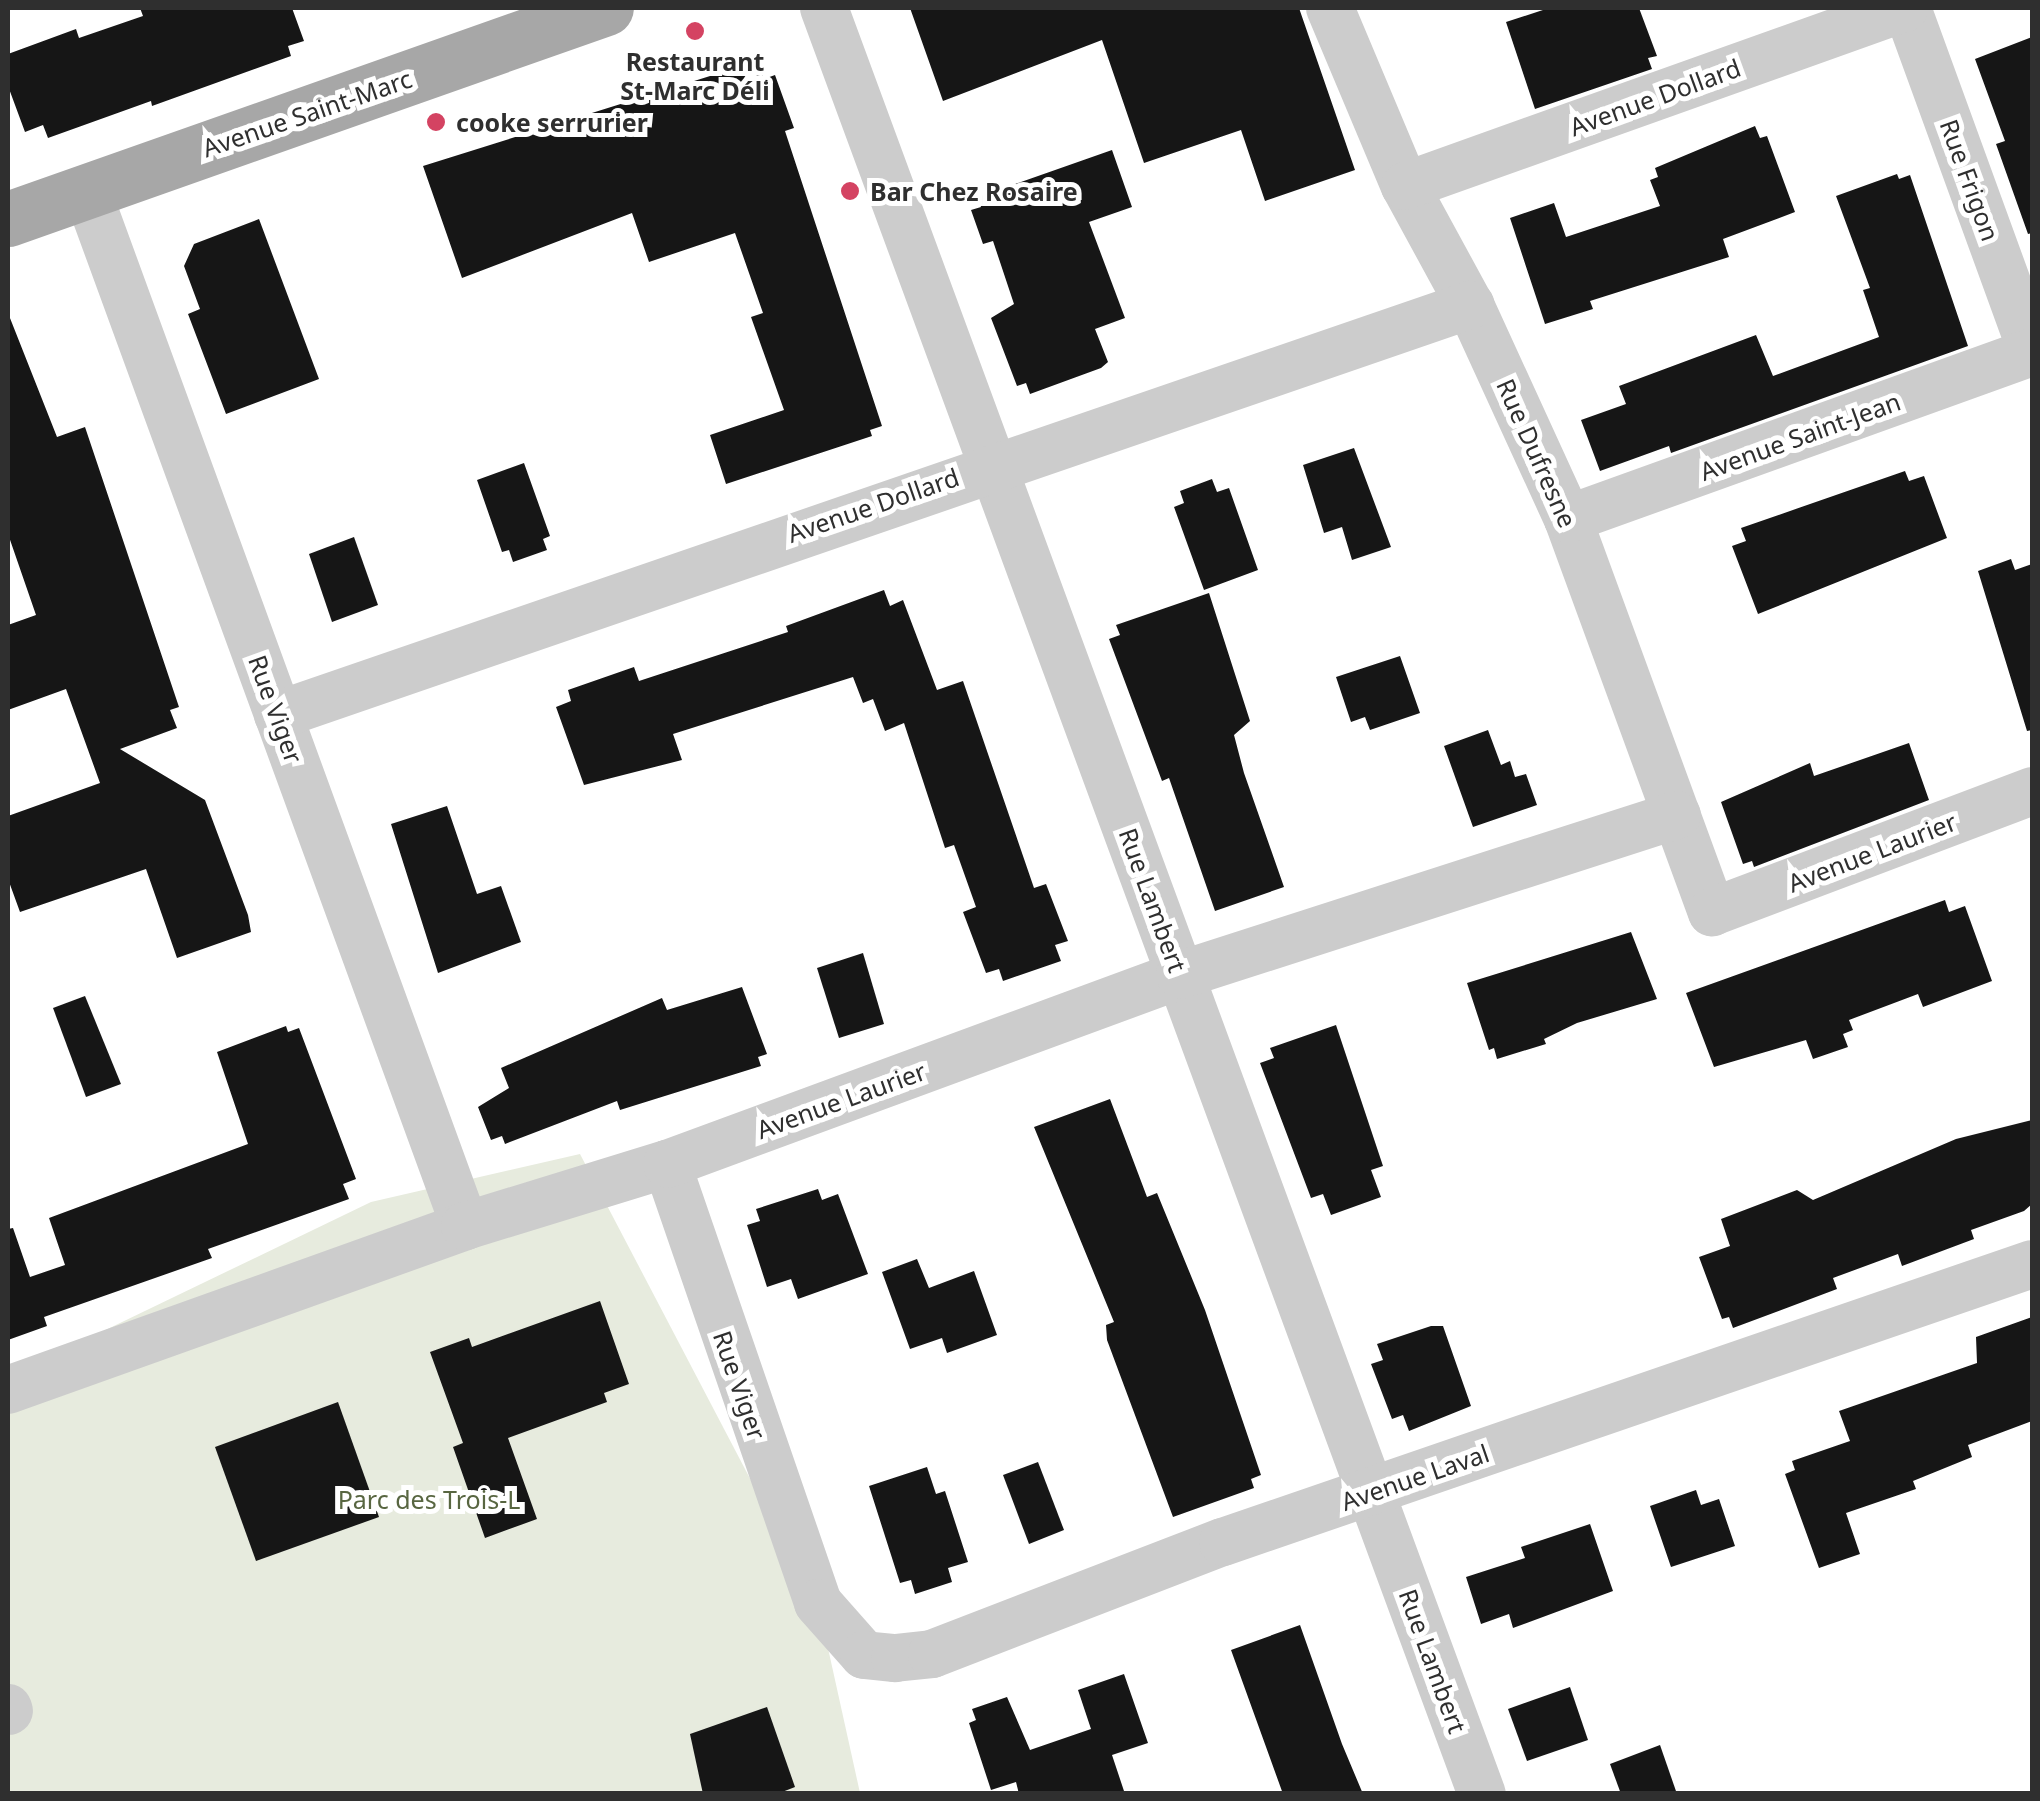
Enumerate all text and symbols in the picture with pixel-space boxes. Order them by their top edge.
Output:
marker: Restaurant St-Marc Déli [684,20,706,42]
place label: Restaurant St-Marc Déli [620,47,770,106]
street label: Avenue Dollard [1565,52,1745,142]
street label: Avenue Saint-Marc [198,63,416,163]
place label: cooke serrurier [456,107,648,137]
marker: cooke serrurier [425,111,447,133]
street label: Rue Frigon [1934,115,2006,245]
place label: Bar Chez Rosaire [870,176,1078,206]
marker: Bar Chez Rosaire [839,180,861,202]
street label: Rue Dufresne [1491,374,1583,532]
street label: Avenue Saint-Jean [1696,386,1904,486]
street label: Avenue Dollard [783,462,963,548]
street label: Rue Viger [243,651,309,767]
street label: Avenue Laurier [1784,806,1960,898]
street label: Rue Lambert [1113,824,1193,976]
street label: Avenue Laurier [752,1055,930,1145]
street label: Rue Viger [707,1327,773,1443]
street label: Avenue Laval [1337,1438,1493,1516]
park label: Parc des Trois-L [338,1484,520,1514]
street label: Rue Lambert [1393,1585,1473,1737]

